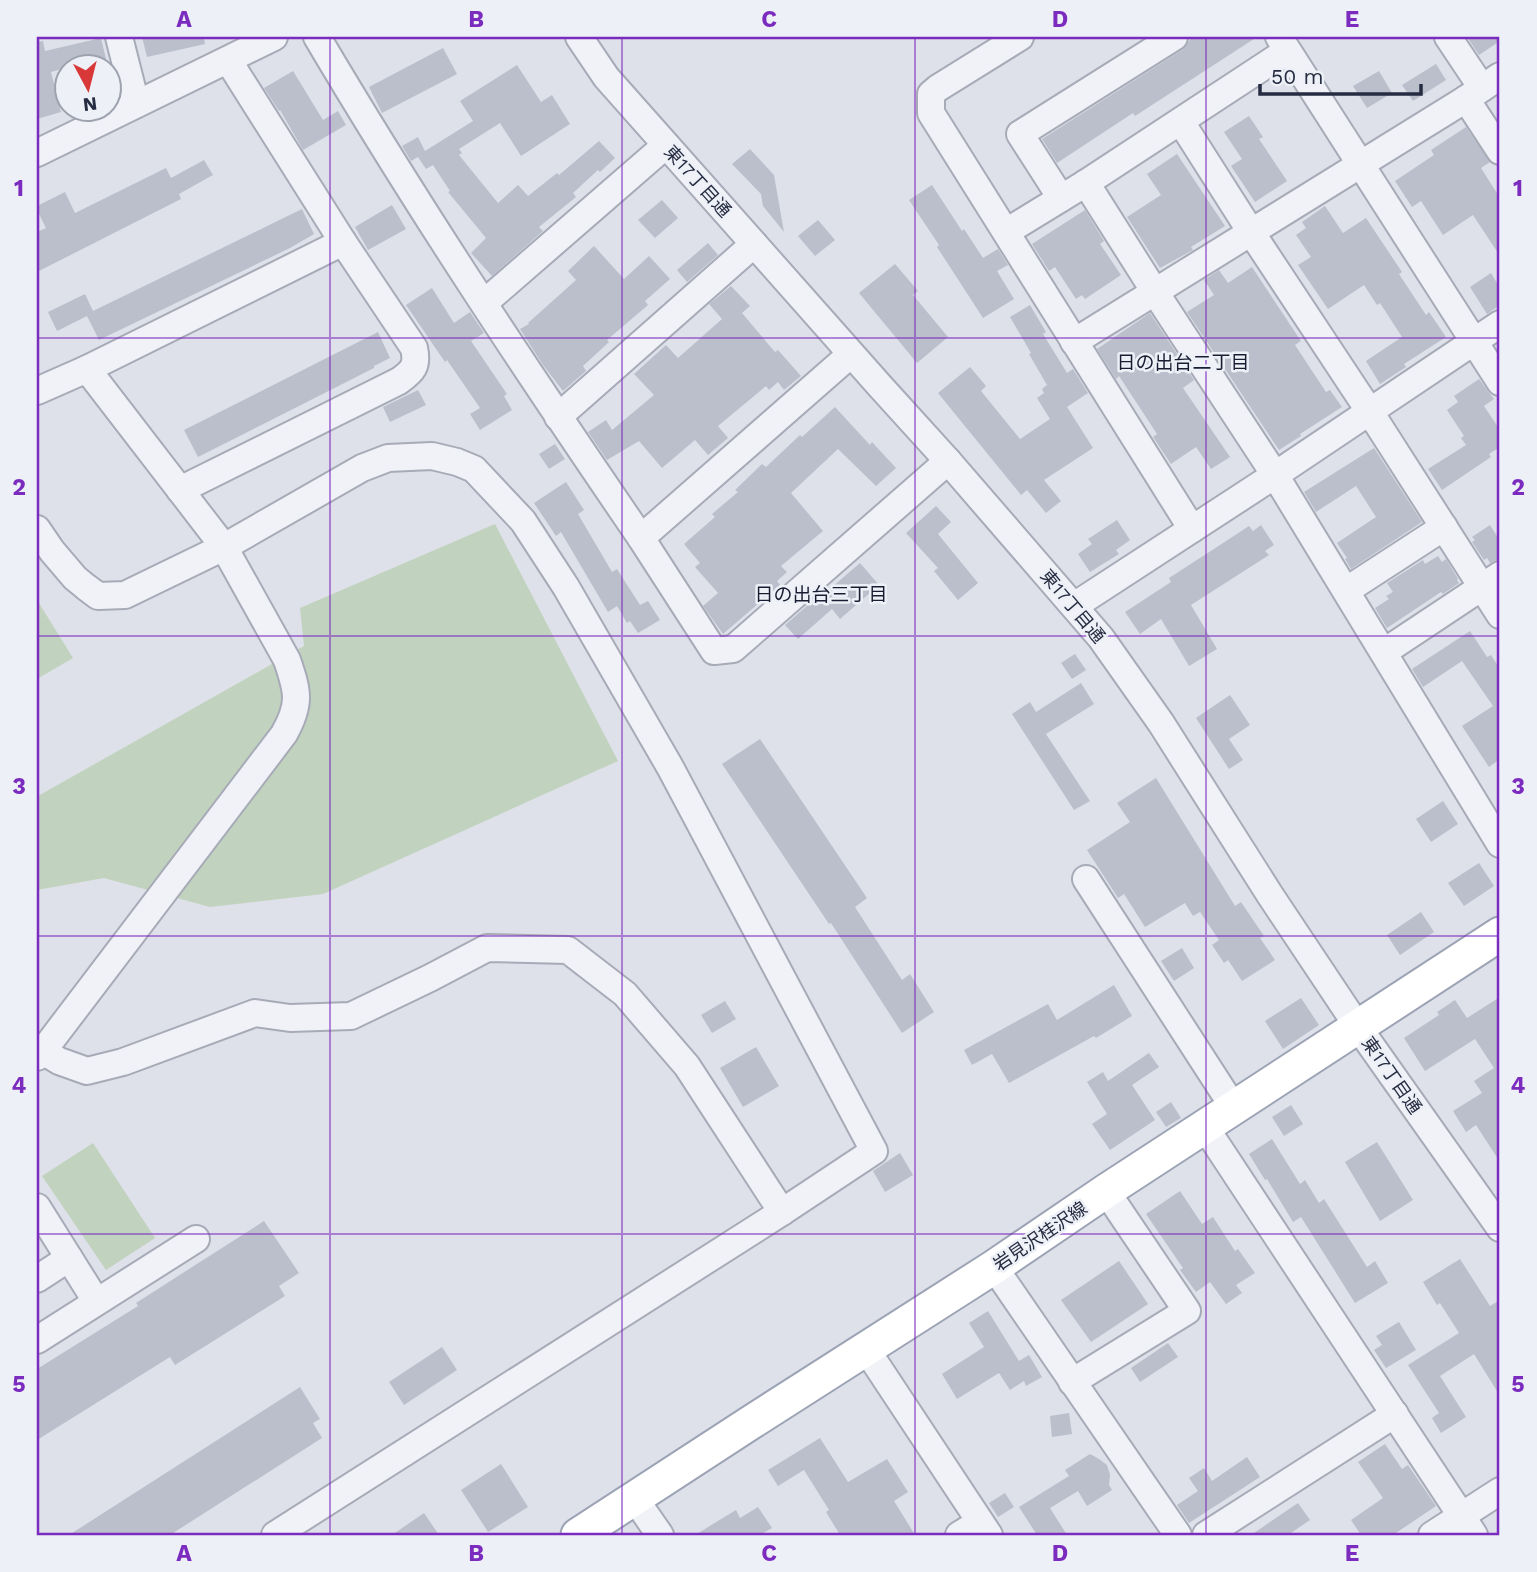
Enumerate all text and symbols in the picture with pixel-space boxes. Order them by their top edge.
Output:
text: A [176,6,192,33]
text: B [468,6,484,33]
text: C [761,6,777,33]
text: D [1052,6,1068,33]
text: E [1345,6,1359,33]
north arrow [52,52,122,122]
scale bar [1260,52,1422,96]
text: 50 m [1271,64,1323,89]
text: N [82,92,98,117]
street label: 東17丁目通 [660,141,736,221]
text: 1 [14,175,24,202]
text: 1 [1513,175,1523,202]
district label: 日の出台二丁目 [1116,351,1250,374]
text: 2 [12,474,26,501]
text: 2 [1511,474,1525,501]
street label: 東17丁目通 [1036,565,1110,647]
district label: 日の出台三丁目 [754,583,888,606]
text: 3 [12,773,26,800]
text: 3 [1511,773,1525,800]
street label: 東17丁目通 [1358,1032,1426,1118]
text: 4 [12,1072,27,1099]
text: 4 [1511,1072,1526,1099]
street label: 岩見沢桂沢線 [989,1197,1091,1275]
text: 5 [12,1371,26,1398]
text: 5 [1511,1371,1525,1398]
text: A [176,1540,192,1567]
text: B [468,1540,484,1567]
text: C [761,1540,777,1567]
text: D [1052,1540,1068,1567]
text: E [1345,1540,1359,1567]

